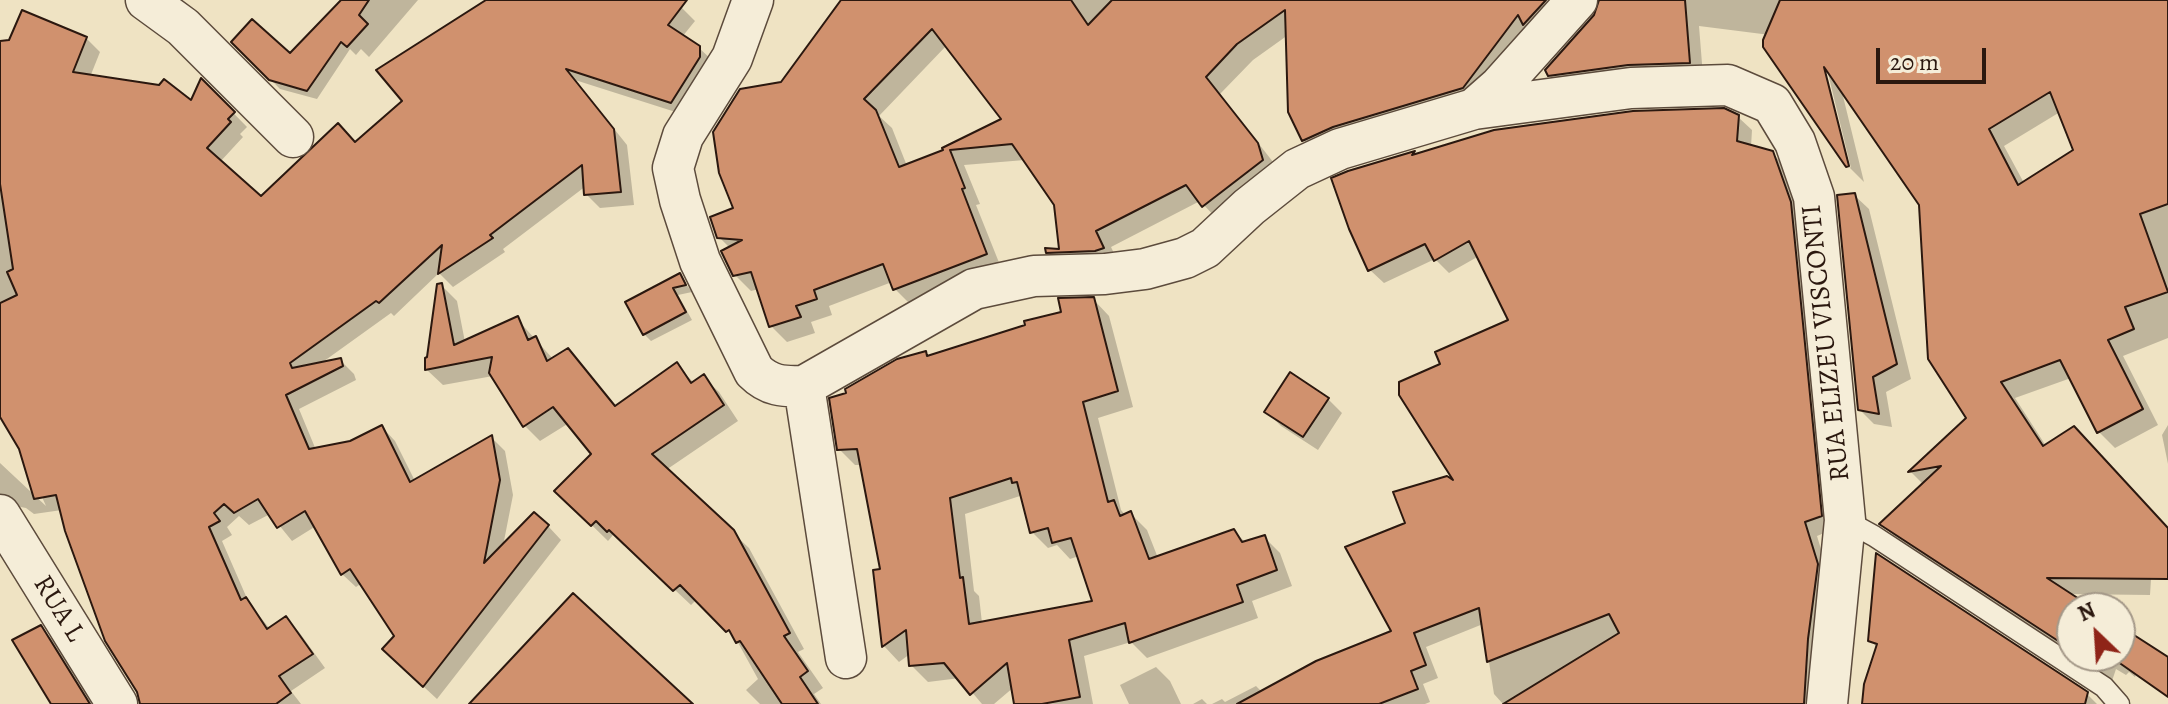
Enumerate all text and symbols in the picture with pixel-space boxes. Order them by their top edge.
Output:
scale bar [1880,32,1990,82]
text: 20 m [1890,46,1939,78]
street label: RUA ELIZEU VISCONTI [1796,203,1858,483]
street label: RUA L [25,570,91,648]
north arrow [2056,592,2136,672]
text: N [2073,595,2100,629]

